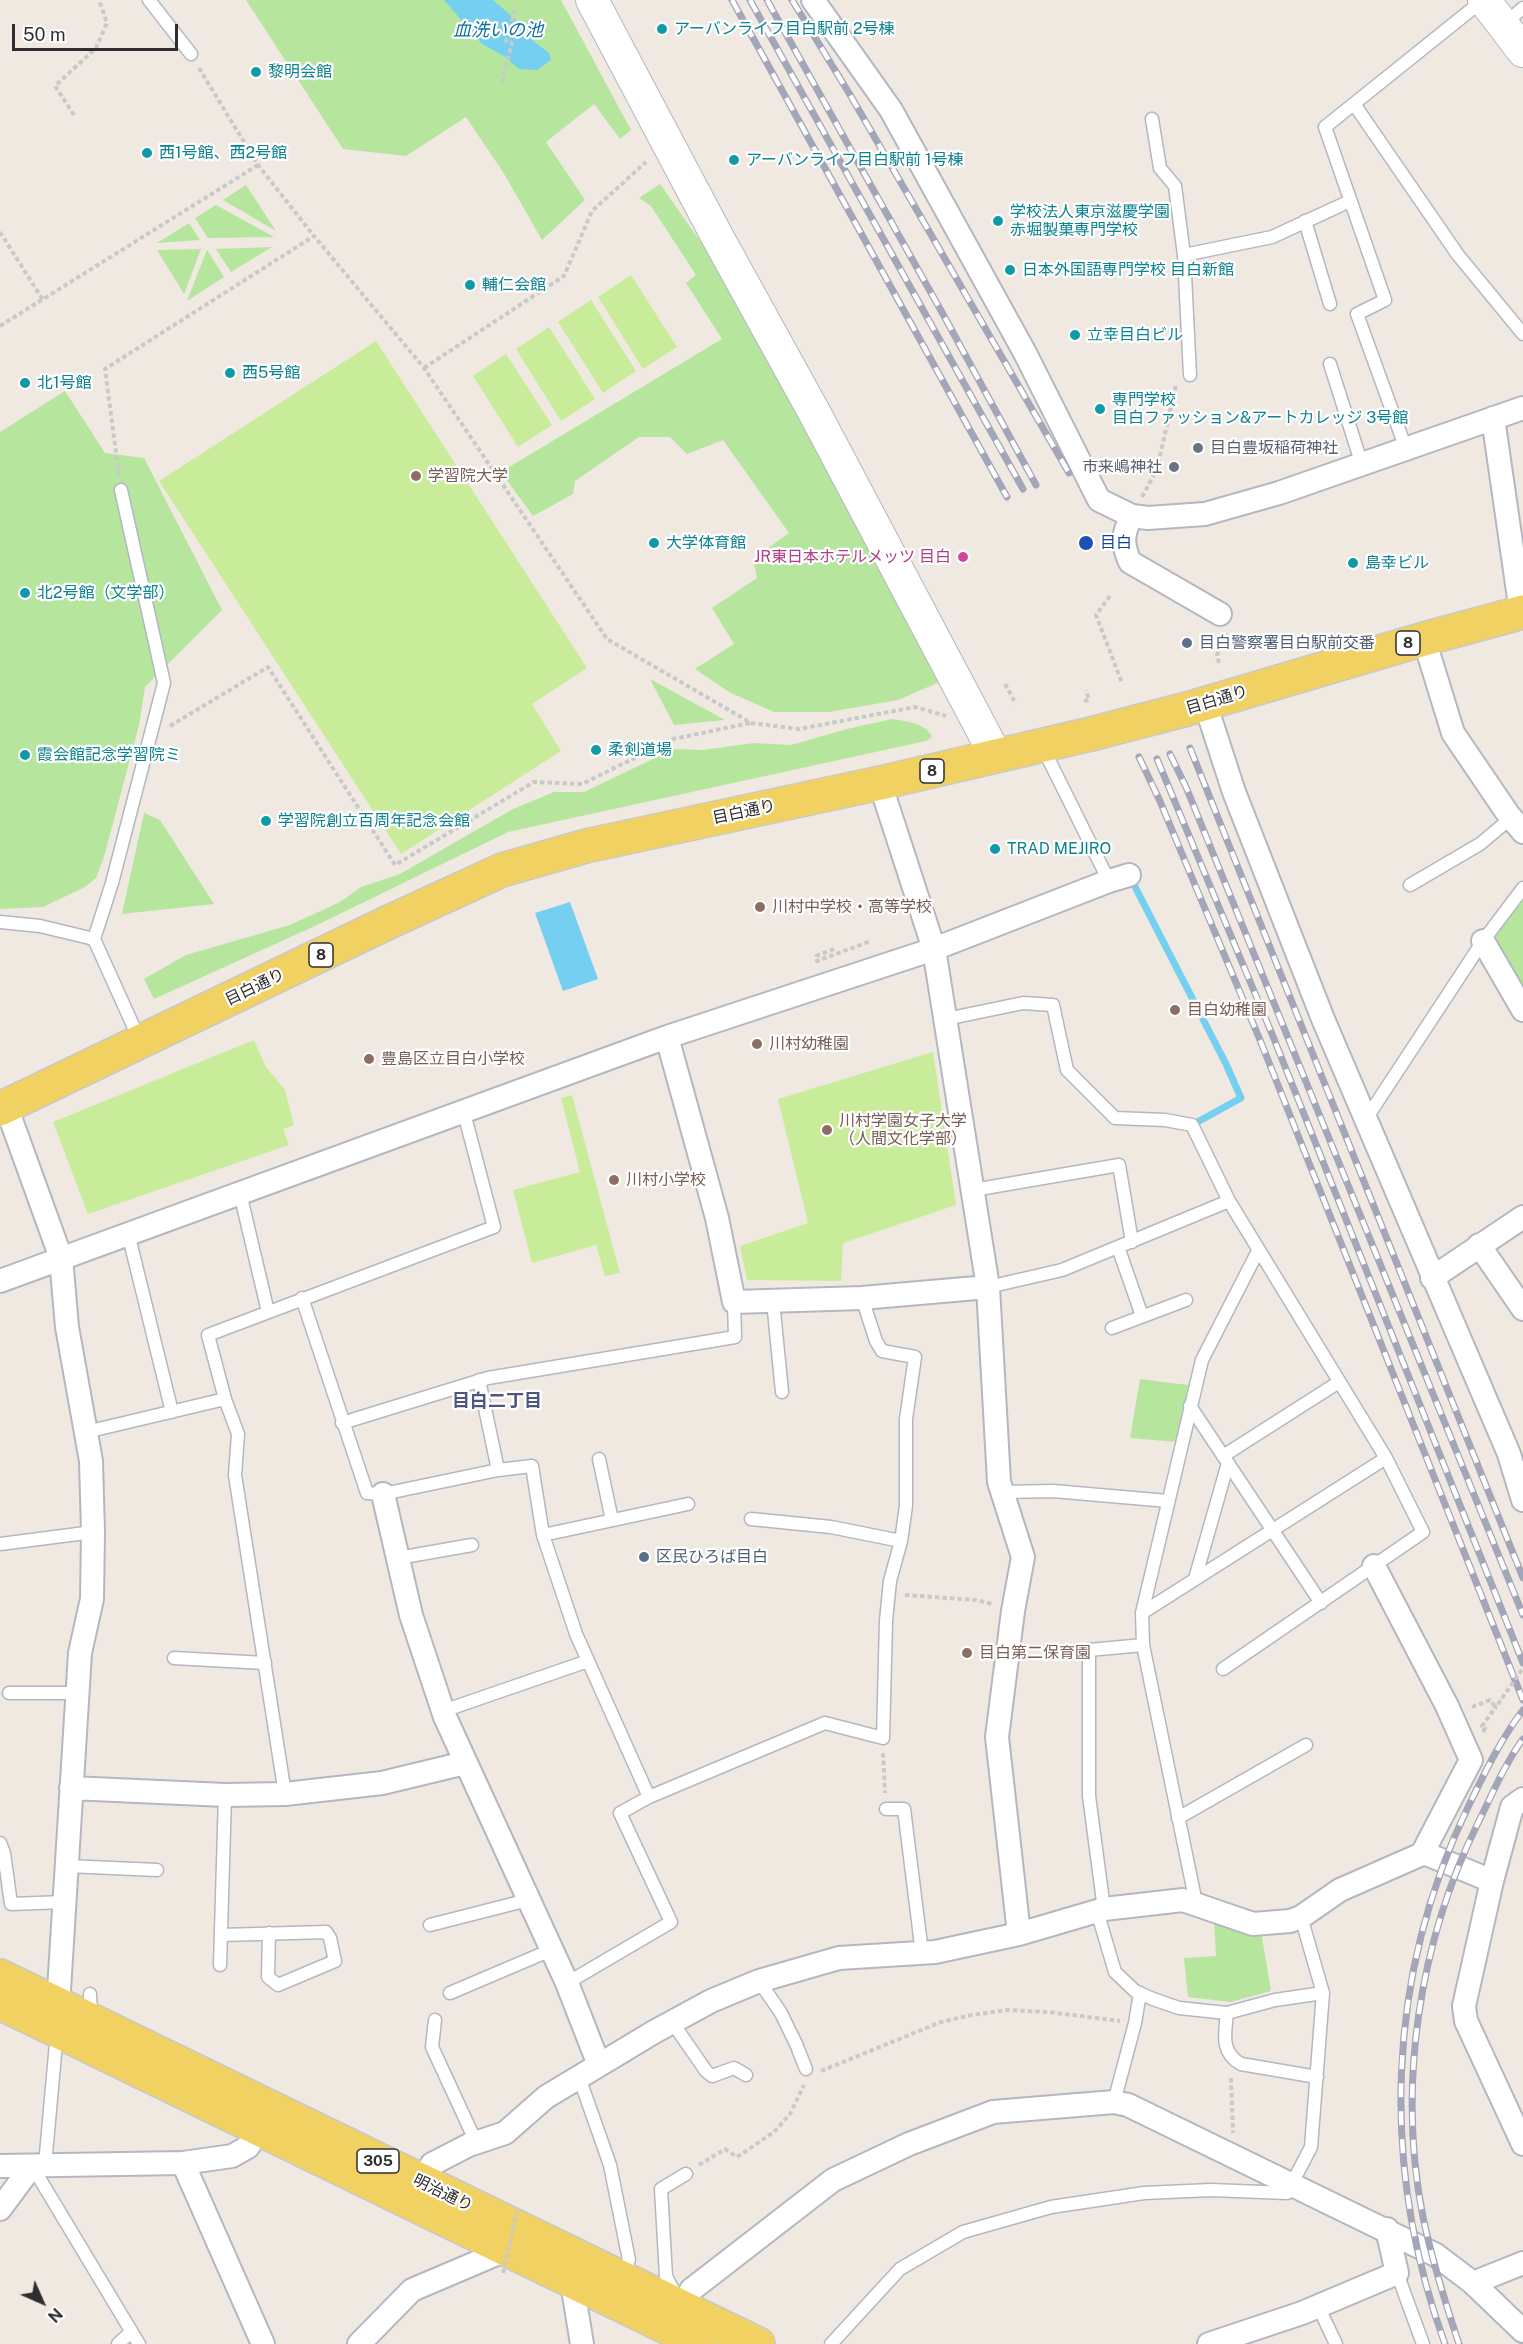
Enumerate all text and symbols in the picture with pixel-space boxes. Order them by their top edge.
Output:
scale bar [15,12,182,50]
water label: 血洗いの池 [453,19,543,41]
place label: アーバンライフ目白駅前 2号棟 [674,19,894,39]
marker: アーバンライフ目白駅前 2号棟 [655,22,669,36]
text: 50 m [23,24,66,45]
place label: 黎明会館 [268,62,332,82]
marker: 黎明会館 [249,65,263,79]
place label: 西1号館、西2号館 [159,143,287,163]
marker: 西1号館、西2号館 [140,146,154,160]
place label: アーバンライフ目白駅前 1号棟 [746,150,963,170]
marker: アーバンライフ目白駅前 1号棟 [727,153,741,167]
place label: 学校法人東京滋慶学園 赤堀製菓専門学校 [1010,202,1170,240]
marker: 学校法人東京滋慶学園 赤堀製菓専門学校 [991,214,1005,228]
place label: 日本外国語専門学校 目白新館 [1022,260,1234,280]
marker: 日本外国語専門学校 目白新館 [1003,263,1017,277]
place label: 輔仁会館 [482,275,546,295]
marker: 輔仁会館 [463,278,477,292]
place label: 立幸目白ビル [1087,325,1183,345]
marker: 立幸目白ビル [1068,328,1082,342]
place label: 西5号館 [242,363,300,383]
marker: 西5号館 [223,366,237,380]
place label: 北1号館 [37,373,92,393]
marker: 北1号館 [18,376,32,390]
place label: 専門学校 目白ファッション&アートカレッジ 3号館 [1112,390,1408,428]
marker: 専門学校 目白ファッション&アートカレッジ 3号館 [1093,402,1107,416]
place label: 目白豊坂稲荷神社 [1210,438,1338,458]
marker: 目白豊坂稲荷神社 [1191,441,1205,455]
place label: 市来嶋神社 [1082,457,1162,477]
marker: 市来嶋神社 [1167,460,1181,474]
place label: 学習院大学 [428,466,508,486]
marker: 学習院大学 [409,469,423,483]
place label: 大学体育館 [666,533,746,553]
place label: 目白 [1100,533,1132,553]
marker: 目白 [1077,534,1095,552]
marker: 大学体育館 [647,536,661,550]
place label: JR東日本ホテルメッツ 目白 [754,547,951,567]
marker: JR東日本ホテルメッツ 目白 [956,550,970,564]
place label: 島幸ビル [1365,553,1429,573]
marker: 島幸ビル [1346,556,1360,570]
place label: 北2号館（文学部） [37,583,175,603]
marker: 北2号館（文学部） [18,586,32,600]
road number: 8 [1396,631,1420,655]
place label: 目白警察署目白駅前交番 [1199,633,1375,653]
marker: 目白警察署目白駅前交番 [1180,636,1194,650]
street label: 目白通り [1184,681,1250,719]
place label: 柔剣道場 [608,740,672,760]
marker: 柔剣道場 [589,743,603,757]
place label: 霞会館記念学習院ミ [37,745,181,765]
marker: 霞会館記念学習院ミ [18,748,32,762]
road number: 8 [920,759,944,783]
street label: 目白通り [711,796,777,828]
place label: 学習院創立百周年記念会館 [278,811,470,831]
marker: 学習院創立百周年記念会館 [259,814,273,828]
place label: TRAD MEJIRO [1007,839,1111,859]
marker: TRAD MEJIRO [988,842,1002,856]
place label: 川村中学校・高等学校 [772,897,932,917]
marker: 川村中学校・高等学校 [753,900,767,914]
road number: 8 [309,943,333,967]
street label: 目白通り [222,964,288,1010]
place label: 目白幼稚園 [1187,1000,1267,1020]
marker: 目白幼稚園 [1168,1003,1182,1017]
place label: 川村幼稚園 [769,1034,849,1054]
marker: 川村幼稚園 [750,1037,764,1051]
place label: 豊島区立目白小学校 [381,1049,525,1069]
marker: 豊島区立目白小学校 [362,1052,376,1066]
place label: 川村学園女子大学 （人間文化学部） [839,1111,967,1149]
marker: 川村学園女子大学 （人間文化学部） [820,1123,834,1137]
place label: 川村小学校 [626,1170,706,1190]
marker: 川村小学校 [607,1173,621,1187]
district label: 目白二丁目 [452,1390,542,1412]
place label: 区民ひろば目白 [656,1547,768,1567]
marker: 区民ひろば目白 [637,1550,651,1564]
place label: 目白第二保育園 [979,1643,1091,1663]
marker: 目白第二保育園 [960,1646,974,1660]
road number: 305 [357,2149,399,2173]
street label: 明治通り [410,2170,476,2216]
north arrow [12,2272,72,2332]
text: N [44,2304,66,2326]

